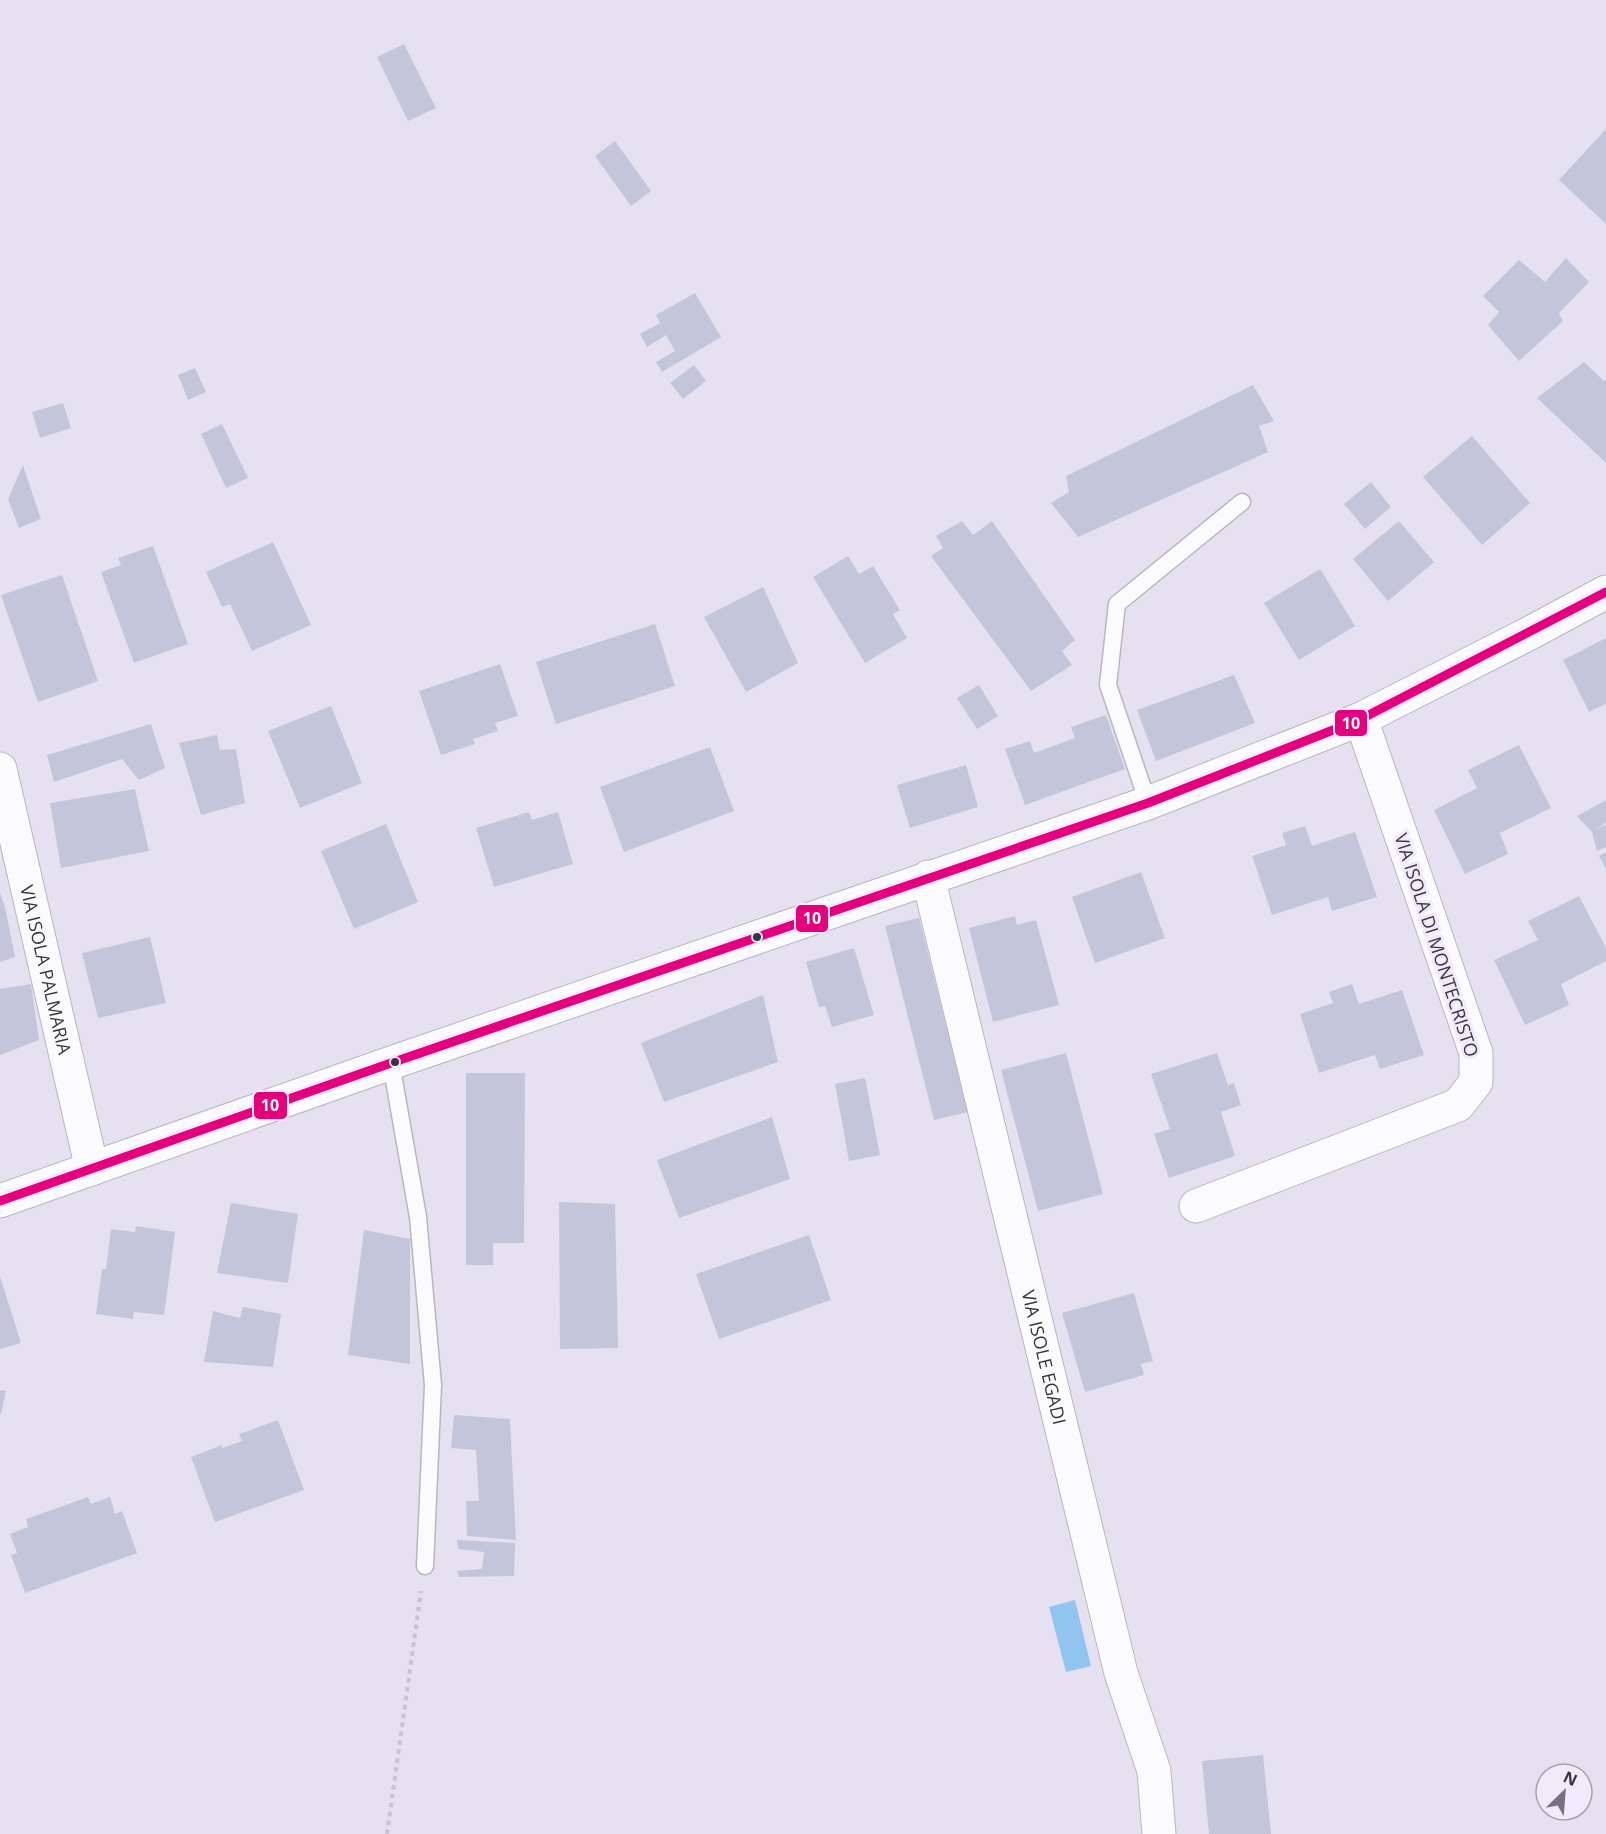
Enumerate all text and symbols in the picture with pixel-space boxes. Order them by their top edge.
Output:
line badge: 10 [1334,709,1368,737]
text: 10 [1342,712,1360,734]
street label: VIA ISOLA DI MONTECRISTO [1389,830,1485,1060]
street label: VIA ISOLA PALMARIA [15,883,77,1057]
line badge: 10 [795,904,829,933]
text: 10 [803,907,821,929]
unlabelled marker [751,931,763,943]
unlabelled marker [389,1056,401,1068]
line badge: 10 [253,1091,288,1120]
text: 10 [261,1094,279,1116]
street label: VIA ISOLE EGADI [1017,1287,1072,1427]
north arrow [1534,1762,1594,1822]
text: N [1560,1766,1581,1791]

